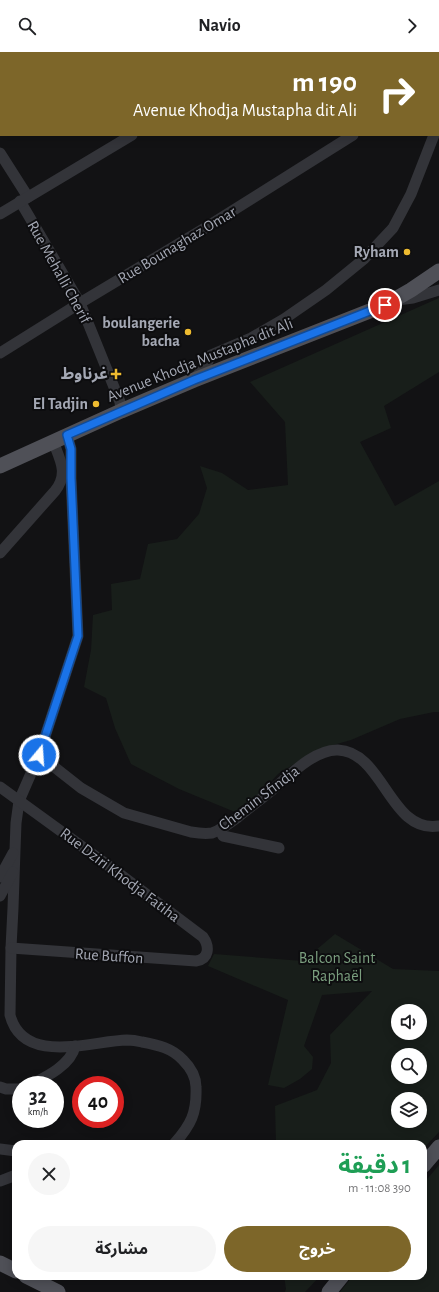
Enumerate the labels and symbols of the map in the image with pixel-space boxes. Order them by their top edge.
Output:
street label: Rue Bounaghaz Omar [115,203,240,287]
street label: Rue Mehalli Cherif [24,218,94,327]
place label: Ryham [354,244,399,261]
marker: Ryham [402,247,412,257]
pin [368,288,402,322]
place label: boulangerie bacha [102,315,180,349]
street label: Avenue Khodja Mustapha dit Ali [105,315,296,406]
marker: boulangerie bacha [183,327,193,337]
place label: غرناوط [61,366,108,383]
marker: غرناوط [111,369,121,379]
place label: El Tadjin [33,396,88,413]
marker: El Tadjin [91,399,101,409]
position arrow [18,734,60,776]
street label: Chemin Sfindja [216,763,303,834]
street label: Rue Dziri Khodja Fatiha [57,825,183,926]
street label: Rue Buffon [74,946,144,966]
park label: Balcon Saint Raphaël [299,950,375,984]
speed limit sign: 40 [72,1076,124,1128]

